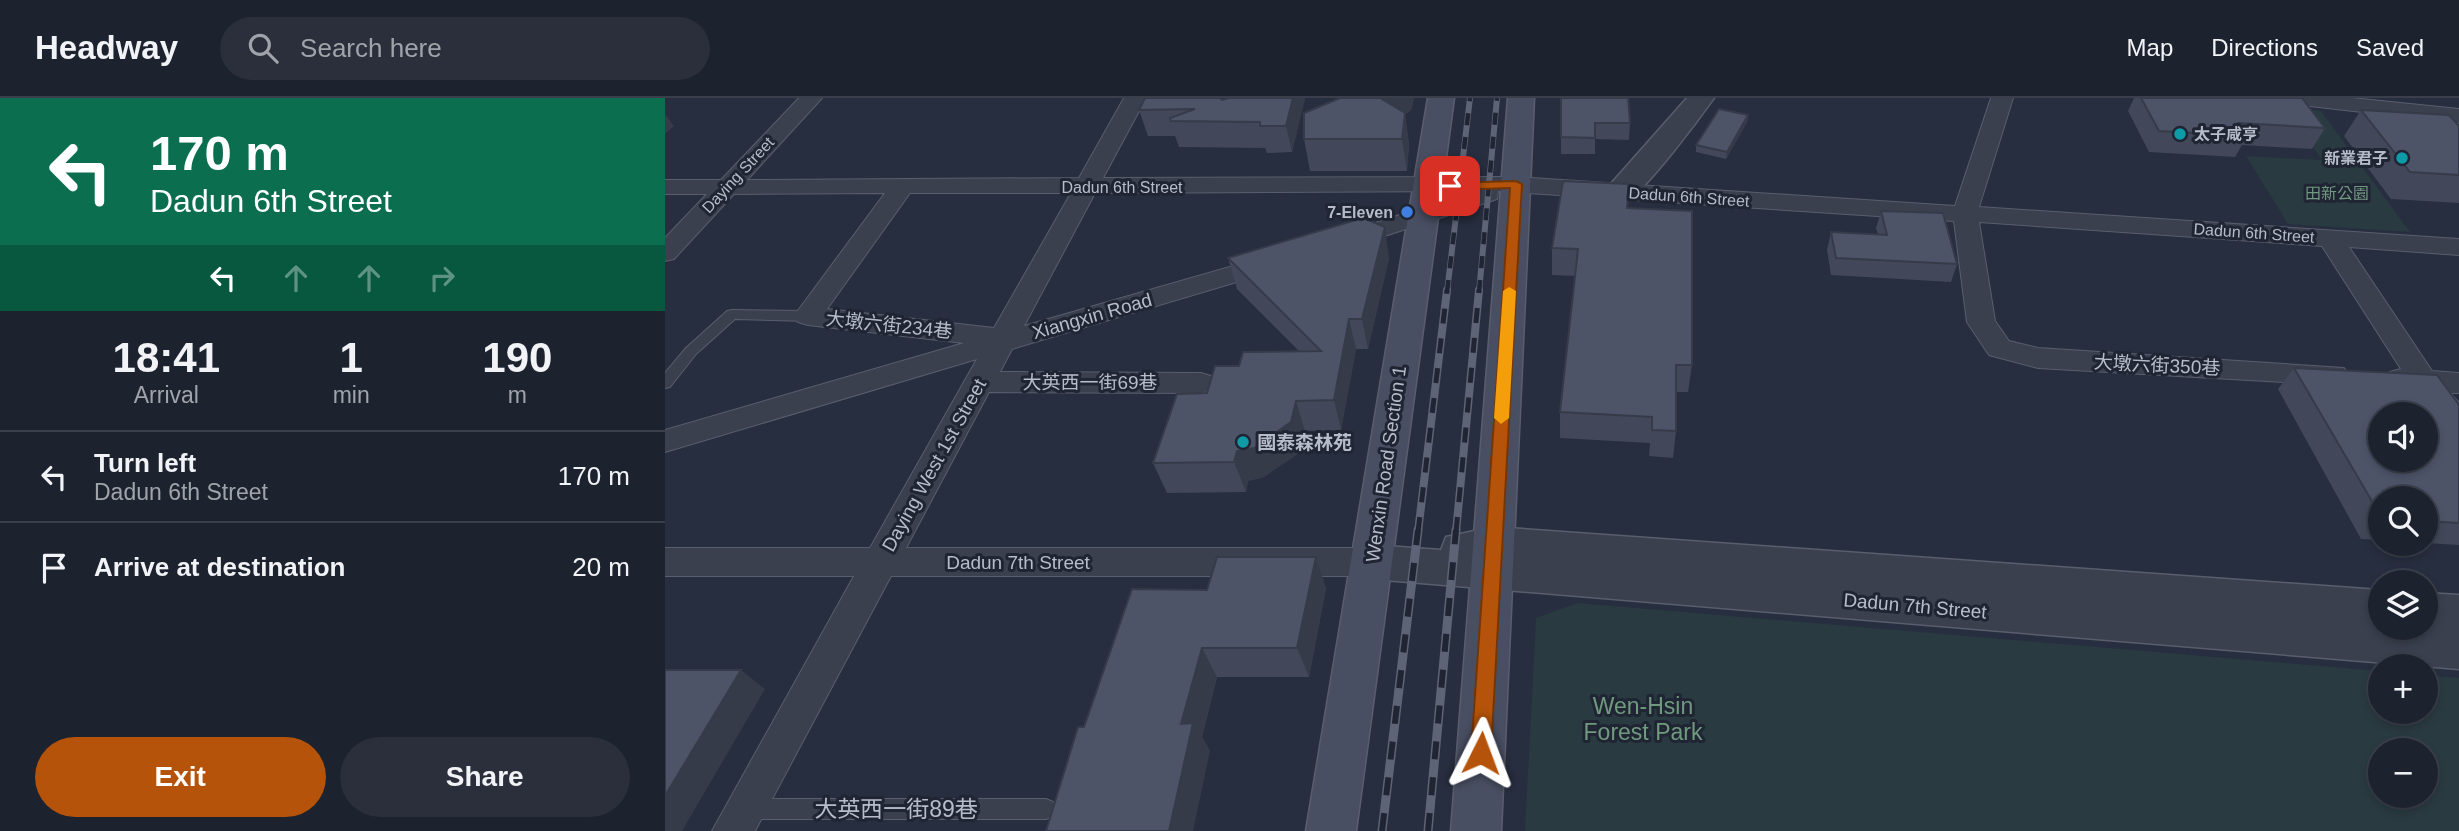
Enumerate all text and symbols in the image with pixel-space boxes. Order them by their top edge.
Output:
search box [220,17,710,80]
text: Headway [35,29,178,66]
icon: search [244,29,282,67]
text: Search here [300,33,442,63]
text: Map [2127,34,2173,61]
text: Directions [2211,34,2318,61]
text: Saved [2356,34,2424,61]
place label: 太子咸亨 [2194,125,2258,143]
icon: left [35,126,126,217]
text: 170 m [150,126,289,180]
marker: 太子咸亨 [2172,126,2188,142]
street label: Daying Street [699,133,778,216]
place label: 新業君子 [2324,150,2388,167]
marker: 新業君子 [2394,150,2410,166]
pin [1420,156,1480,216]
icon: arrive [1431,167,1469,205]
street label: Dadun 6th Street [1062,179,1183,196]
text: Dadun 6th Street [150,183,392,219]
street label: Dadun 6th Street [1628,184,1750,210]
park label: 田新公園 [2305,185,2369,202]
place label: 7-Eleven [1327,204,1393,221]
marker: 7-Eleven [1399,204,1415,220]
street label: Dadun 6th Street [2193,220,2315,246]
icon: left [204,259,242,297]
icon: ahead [277,259,315,297]
icon: ahead [350,259,388,297]
icon: right [423,259,461,297]
street label: Xiangxin Road [1030,289,1154,343]
street label: 大墩六街234巷 [825,308,953,342]
text: 18:41 [113,334,220,381]
text: 1 [339,334,363,381]
text: 190 [482,334,552,381]
street label: 大墩六街350巷 [2093,351,2221,379]
street label: Wenxin Road Section 1 [1362,364,1410,564]
street label: 大英西一街69巷 [1022,372,1158,393]
street label: Daying West 1st Street [878,374,991,555]
text: Arrival [134,382,199,408]
text: min [333,382,370,408]
text: m [508,382,527,408]
map controls [2368,402,2438,808]
button: sound [2368,402,2438,472]
place label: 國泰森林苑 [1257,432,1352,453]
marker: 國泰森林苑 [1235,434,1251,450]
text: Turn left [94,448,196,478]
icon: left [35,458,73,496]
text: 170 m [558,461,630,491]
text: Dadun 6th Street [94,479,268,505]
button: search [2368,486,2438,556]
icon: arrive [35,549,73,587]
text: Arrive at destination [94,552,345,582]
text: 20 m [572,552,630,582]
street label: Dadun 7th Street [946,552,1091,573]
button: layers [2368,570,2438,640]
street label: Dadun 7th Street [1843,589,1988,623]
button: + [2368,654,2438,724]
park label: Wen-Hsin Forest Park [1584,693,1703,745]
position arrow [1444,716,1518,790]
button: Exit [35,737,326,817]
button: Share [340,737,630,817]
button: − [2368,738,2438,808]
street label: 大英西一街89巷 [814,796,978,822]

